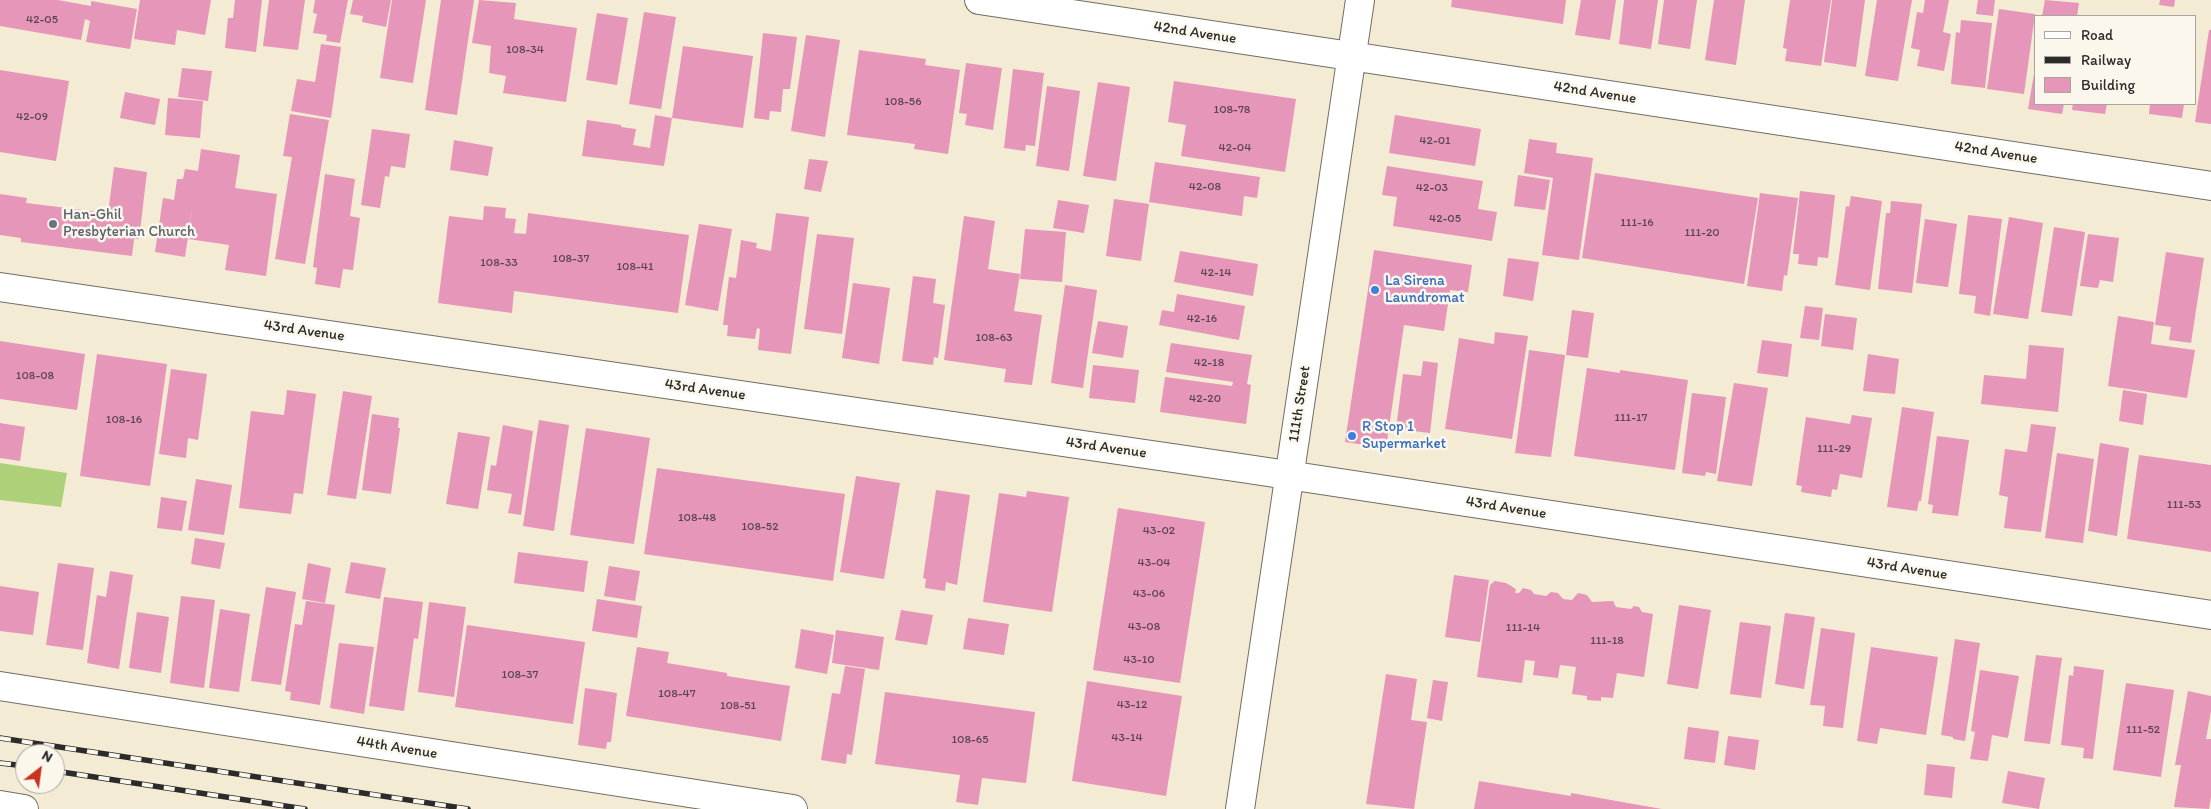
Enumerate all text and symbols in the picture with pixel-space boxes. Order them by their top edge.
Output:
house number: 42-05 [26,13,58,27]
legend [2034,15,2196,105]
street label: 42nd Avenue [1152,18,1238,48]
text: Road [2081,26,2113,44]
house number: 108-34 [506,43,544,57]
text: Railway [2081,51,2131,69]
text: Building [2081,76,2135,94]
street label: 42nd Avenue [1552,78,1638,108]
house number: 108-56 [885,95,921,109]
house number: 108-78 [1214,103,1250,117]
house number: 42-09 [16,110,48,124]
house number: 42-01 [1419,134,1451,148]
street label: 42nd Avenue [1953,138,2039,168]
house number: 42-04 [1219,141,1251,155]
house number: 42-08 [1189,180,1221,194]
house number: 42-03 [1416,181,1448,195]
place label: Han-Ghil Presbyterian Church [63,206,195,241]
house number: 42-05 [1429,212,1461,226]
house number: 111-16 [1620,216,1654,230]
marker: Han-Ghil Presbyterian Church [47,218,59,230]
house number: 111-20 [1684,226,1720,240]
house number: 108-37 [553,252,589,266]
house number: 108-33 [480,256,518,270]
house number: 108-41 [616,260,654,274]
house number: 42-14 [1200,266,1232,280]
place label: La Sirena Laundromat [1385,272,1465,307]
marker: La Sirena Laundromat [1369,284,1381,296]
house number: 42-16 [1187,312,1217,326]
street label: 43rd Avenue [262,316,346,346]
house number: 108-63 [975,331,1013,345]
house number: 42-18 [1194,356,1224,370]
street label: 111th Street [1285,364,1315,444]
house number: 108-08 [16,369,54,383]
street label: 43rd Avenue [663,375,747,405]
house number: 42-20 [1189,392,1221,406]
house number: 111-17 [1614,411,1648,425]
house number: 108-16 [106,413,142,427]
place label: R Stop 1 Supermarket [1362,418,1446,453]
marker: R Stop 1 Supermarket [1346,430,1358,442]
street label: 43rd Avenue [1064,433,1148,463]
house number: 111-29 [1817,442,1851,456]
street label: 43rd Avenue [1464,493,1548,523]
house number: 111-53 [2167,498,2201,512]
house number: 108-48 [678,511,716,525]
house number: 108-52 [742,520,778,534]
house number: 43-02 [1143,524,1175,538]
street label: 43rd Avenue [1865,554,1949,584]
house number: 43-04 [1137,556,1171,570]
house number: 43-06 [1133,587,1165,601]
house number: 43-08 [1128,620,1160,634]
house number: 111-14 [1506,621,1540,635]
house number: 111-18 [1590,634,1624,648]
house number: 43-10 [1123,653,1155,667]
house number: 108-37 [502,668,538,682]
house number: 108-47 [658,687,696,701]
house number: 43-12 [1117,698,1147,712]
house number: 108-51 [720,699,756,713]
house number: 111-52 [2126,723,2160,737]
house number: 43-14 [1111,731,1143,745]
street label: 44th Avenue [355,733,439,763]
house number: 108-65 [952,733,988,747]
north arrow [15,744,65,794]
text: N [39,747,56,766]

